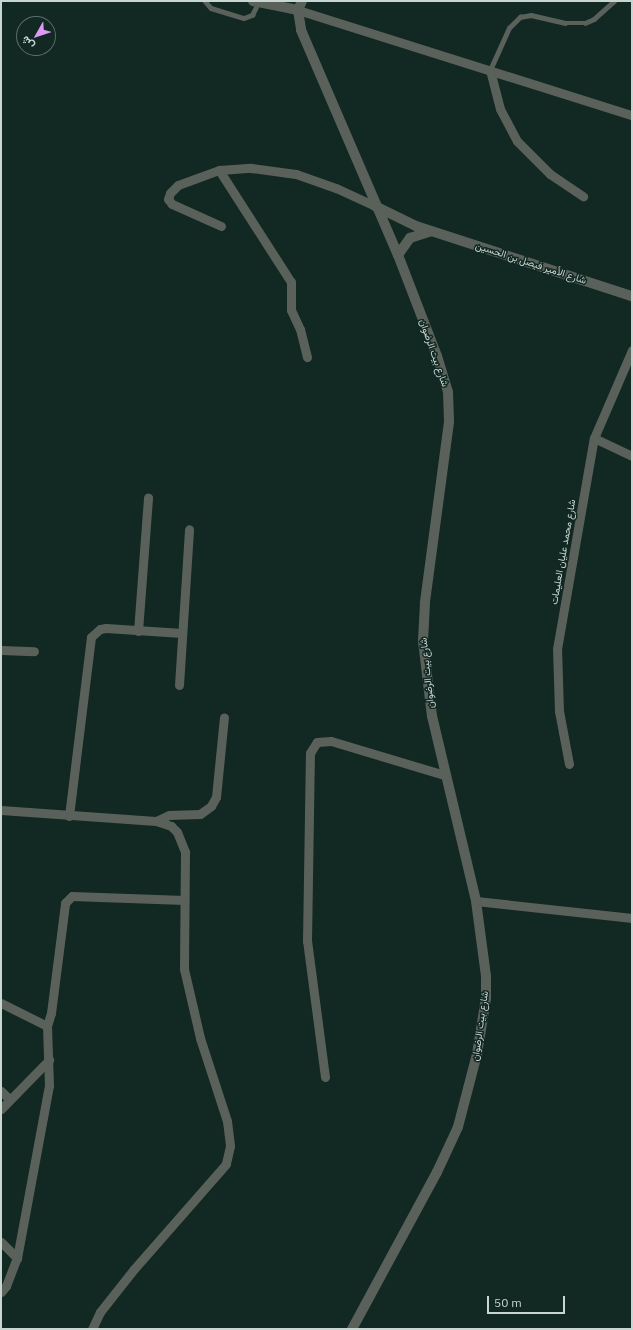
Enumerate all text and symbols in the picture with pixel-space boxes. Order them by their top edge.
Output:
north arrow [16,16,56,56]
text: ش [18,33,37,52]
street label: شارع الأمير فيصل بن الحسين [474,239,588,287]
street label: شارع بيت الرضوان [417,318,451,388]
street label: شارع محمد عليان العليمات [548,498,578,606]
street label: شارع بيت الرضوان [417,637,437,709]
street label: شارع بيت الرضوان [469,990,491,1062]
scale bar [489,1288,567,1314]
text: 50 m [494,1295,522,1310]

